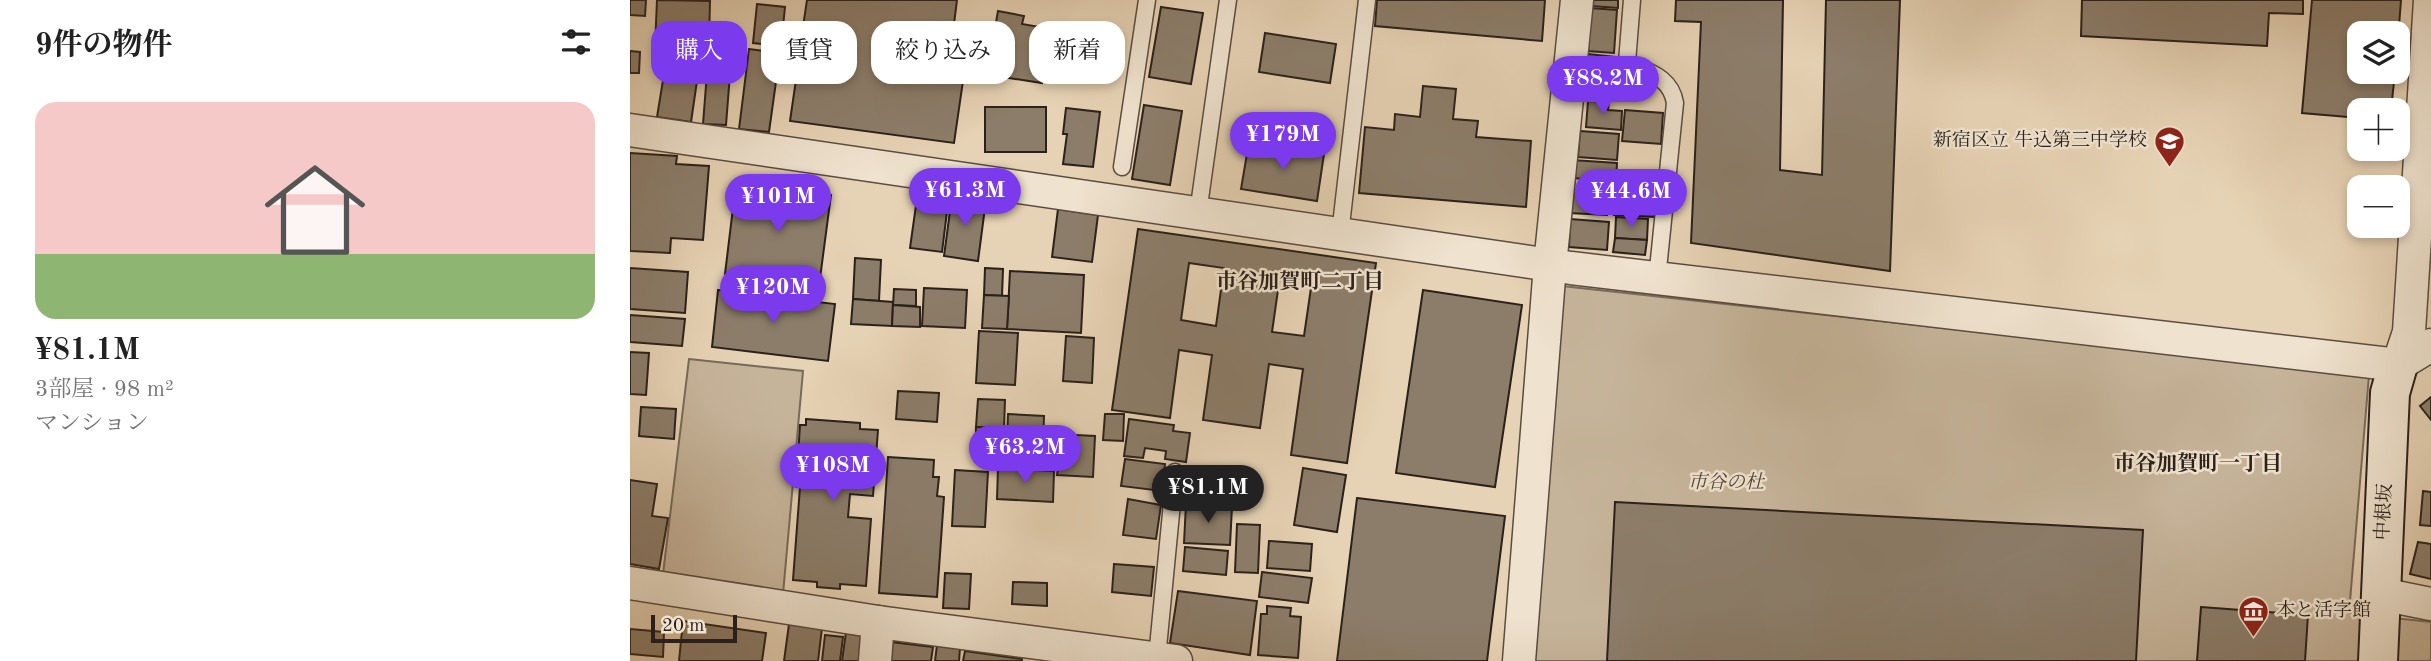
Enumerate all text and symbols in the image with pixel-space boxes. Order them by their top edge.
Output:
chip: 購入 [651,21,747,84]
chip: 賃貸 [761,21,857,84]
chip: 絞り込み [871,21,1015,84]
chip: 新着 [1029,21,1125,84]
map controls [2347,21,2410,238]
button: layers [2347,21,2410,84]
icon: filters [557,23,595,61]
text: 9件の物件 [35,31,172,61]
pin: ¥88.2M [1546,57,1660,116]
text: ¥88.2M [1563,67,1643,90]
button: + [2347,98,2410,161]
pin: ¥179M [1234,113,1332,172]
text: ¥179M [1246,123,1320,146]
school or university icon: 新宿区立 牛込第三中学校 [2153,124,2187,168]
place label: 新宿区立 牛込第三中学校 [1933,129,2147,151]
icon: home [252,147,378,273]
pin: ¥61.3M [908,168,1022,228]
pin: ¥44.6M [1574,170,1688,229]
pin: ¥101M [729,174,827,234]
button: − [2347,175,2410,238]
text: ¥61.3M [925,179,1005,202]
text: ¥44.6M [1591,180,1671,203]
text: ¥101M [741,185,815,208]
pin: ¥120M [724,266,822,325]
district label: 市谷加賀町二丁目 [1216,270,1384,293]
text: ¥120M [736,276,810,299]
text: ¥81.1M [35,336,140,366]
text: 3部屋 · 98 m² [35,378,174,401]
text: マンション [35,412,149,435]
pin: ¥63.2M [968,426,1082,485]
text: ¥63.2M [985,436,1065,459]
pin: ¥108M [784,444,882,503]
district label: 市谷加賀町一丁目 [2114,452,2282,475]
text: ¥108M [796,454,870,477]
pin: ¥81.1M [1151,466,1265,525]
park label: 市谷の杜 [1688,471,1766,493]
text: ¥81.1M [1168,476,1248,499]
street label: 中根坂 [2372,483,2396,541]
museum icon: 本と活字館 [2236,594,2270,638]
place label: 本と活字館 [2276,599,2371,621]
scale bar [651,612,737,644]
text: 20 m [662,617,704,636]

